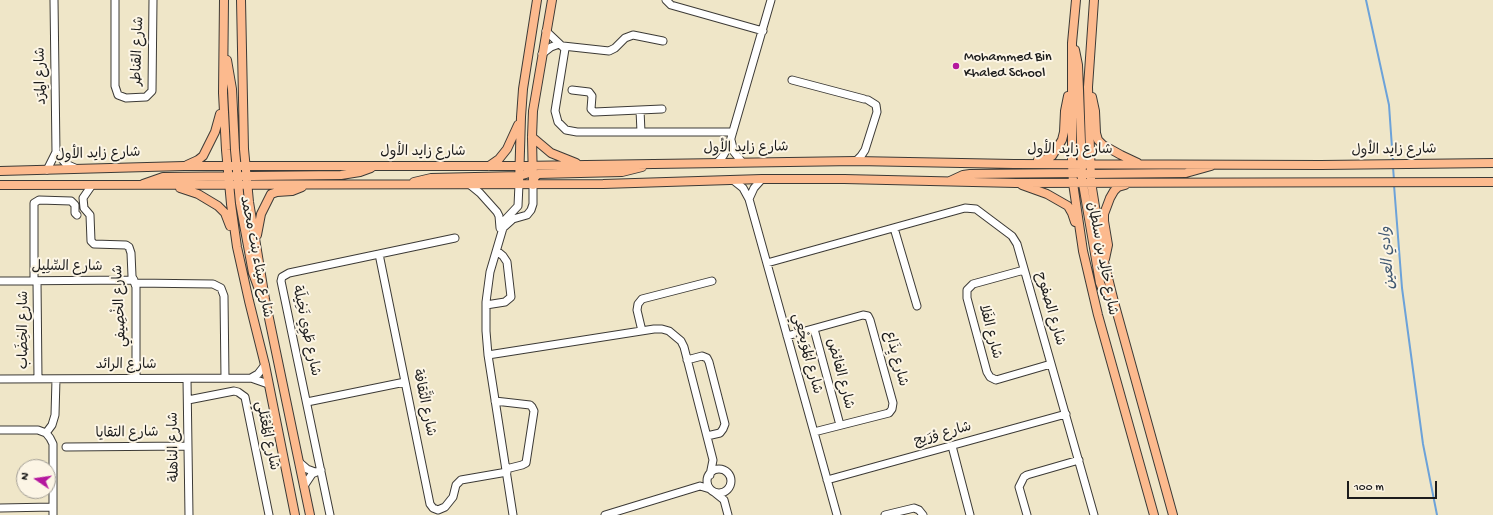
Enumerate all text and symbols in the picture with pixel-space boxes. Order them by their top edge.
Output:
street label: شارع القناطر [129,16,149,86]
street label: شارع المِرَد [33,47,51,105]
place label: Mohammed Bin Khaled School [964,50,1052,82]
marker: Mohammed Bin Khaled School [951,61,961,71]
street label: شارع زايد الأول [703,140,789,158]
street label: شارع زايد الأول [1351,142,1437,160]
street label: شارع زايد الأول [1027,143,1113,159]
street label: شارع زايد الأول [55,145,141,165]
street label: شارع زايد الأول [380,145,466,161]
street label: شارع ميثاء بنت محمد [235,195,275,319]
street label: شارع خالِد بن سلطان [1082,201,1120,317]
water label: وادي العين [1378,226,1400,290]
street label: شارع السِّلِيل [31,260,103,276]
street label: شارع الخْصِيفي [110,264,132,348]
street label: شارع الصفوح [1030,270,1068,348]
street label: شارع طَوِي نَخِيلَة [287,284,323,378]
street label: شارع الخِضَاب [17,291,33,369]
street label: شارع الفَلا [974,303,1004,361]
street label: شارع المُوَيجْعِي [787,312,825,396]
street label: شارع يِذَاع [880,329,910,389]
street label: شارع الفائض [821,337,857,411]
street label: شارع الرائد [95,358,157,374]
street label: شارع الثَّقافة [408,368,438,438]
street label: شارع المُعْتَلي [250,400,282,472]
street label: شارع الناهلة [166,412,184,482]
street label: شارع وْرَيج [912,419,974,451]
street label: شارع التقايا [95,425,159,443]
north arrow [16,459,56,499]
text: N [19,472,32,481]
scale bar [1349,473,1439,499]
text: 100 m [1354,481,1384,495]

